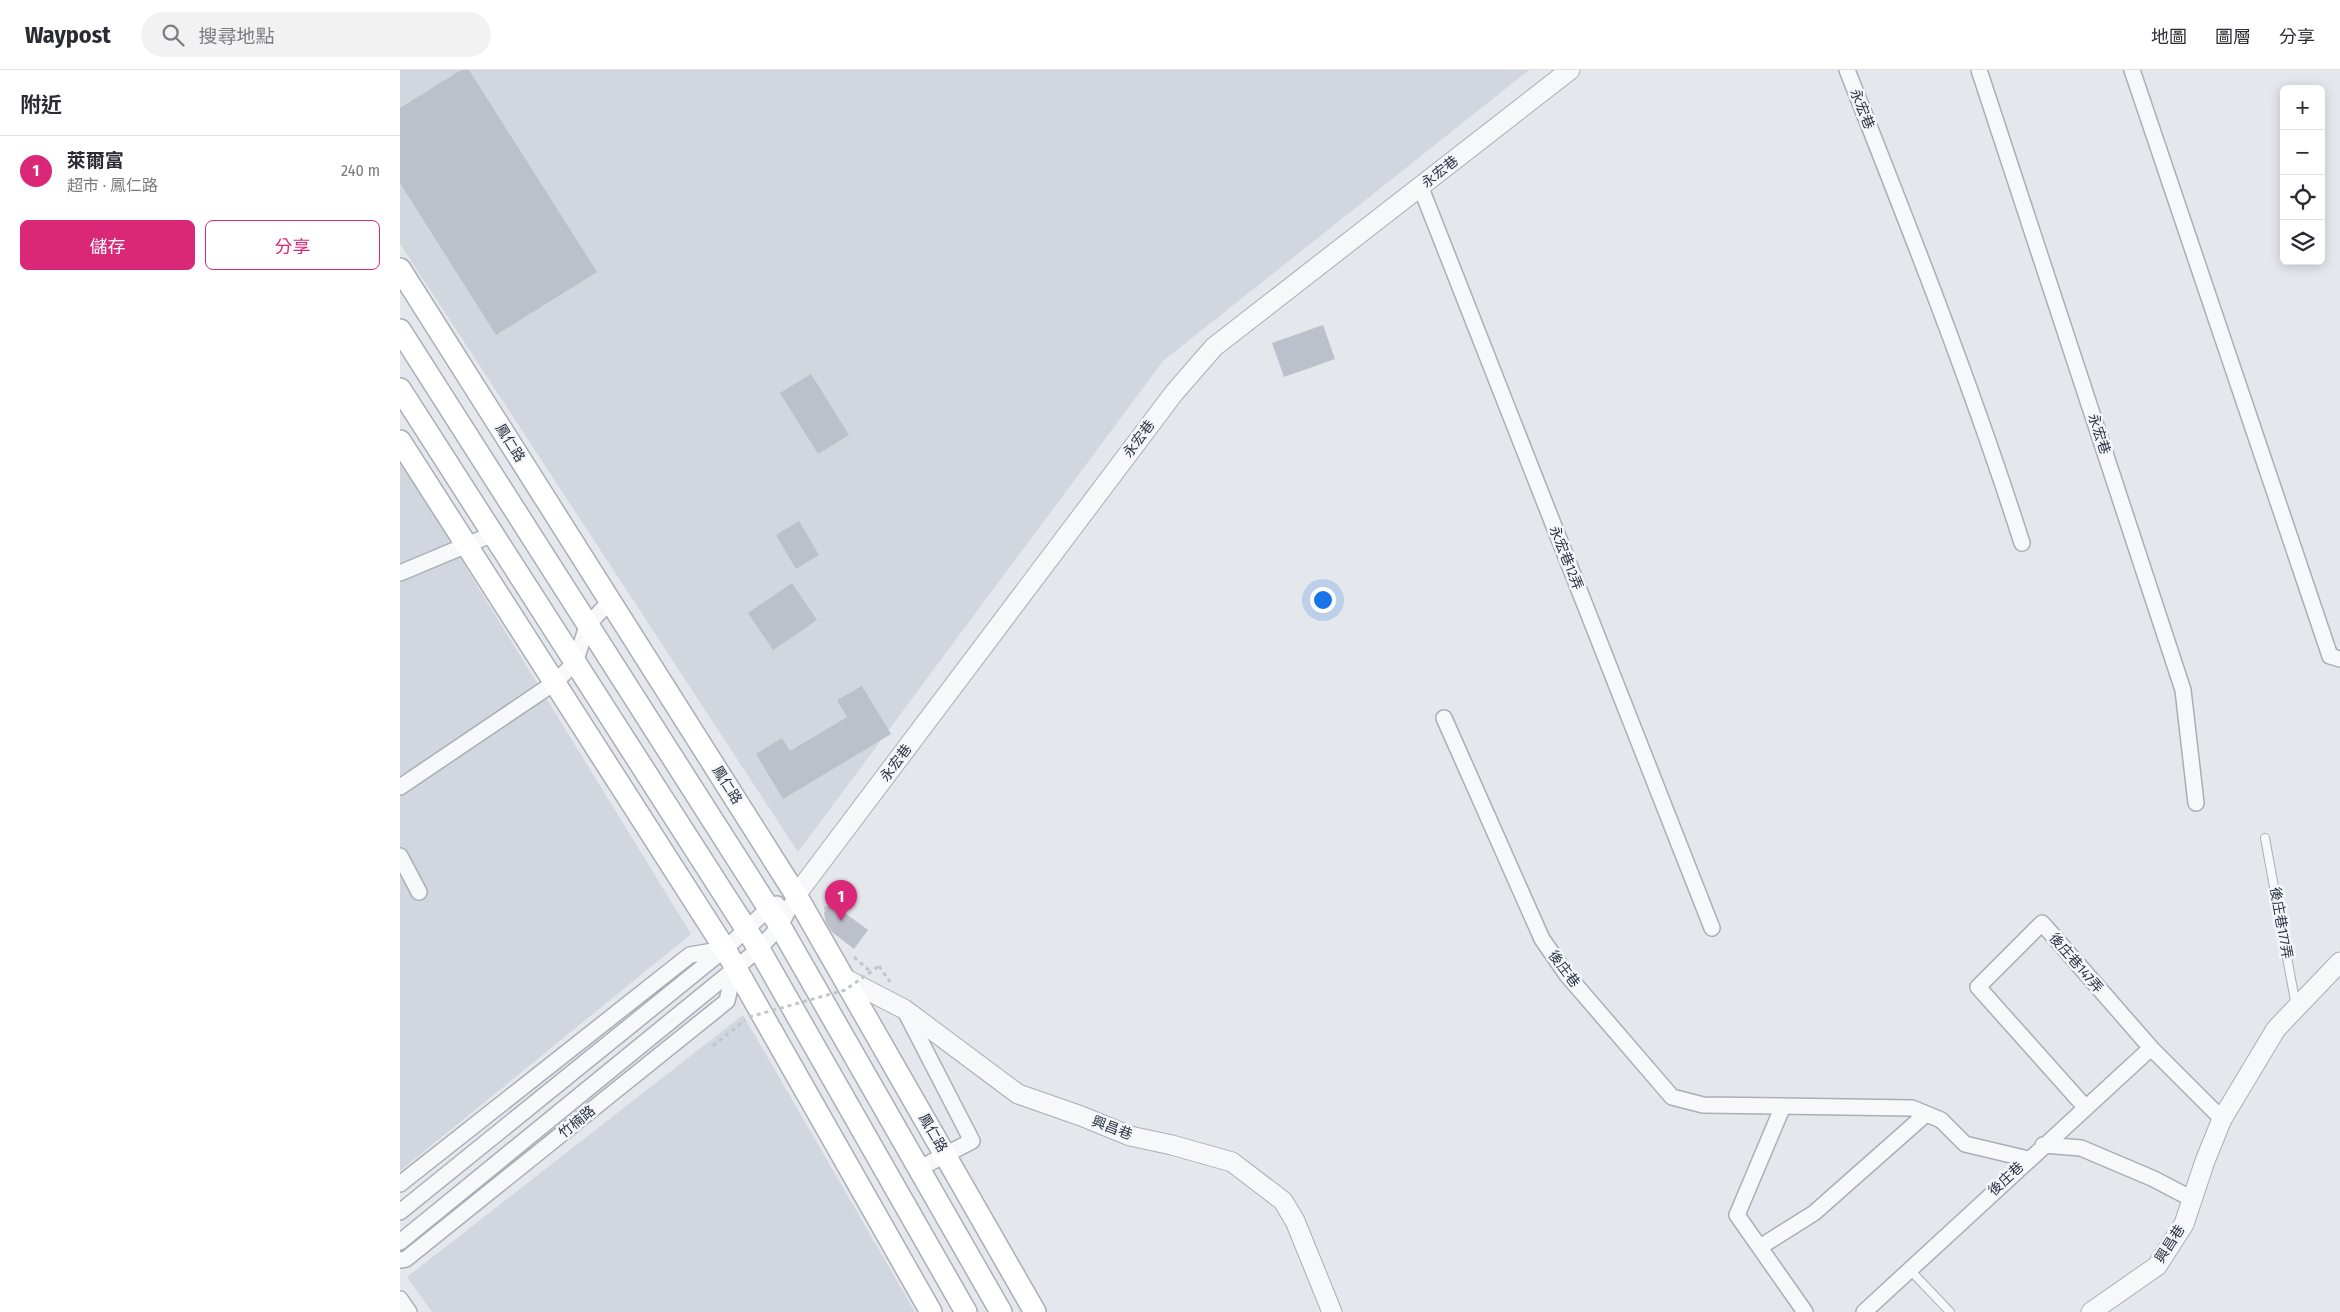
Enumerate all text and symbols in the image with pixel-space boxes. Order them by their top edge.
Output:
search box [141,12,491,57]
text: Waypost [25,21,111,49]
icon: search [159,21,187,49]
text: 搜尋地點 [199,25,275,48]
text: 地圖 [2151,26,2187,48]
text: 圖層 [2215,26,2251,48]
text: 分享 [2279,26,2315,48]
map controls [2280,85,2325,265]
button: + [2280,85,2325,130]
street label: 永宏巷 [1846,86,1878,132]
text: 附近 [20,92,62,118]
button: − [2280,130,2325,175]
text: 萊爾富 [67,149,124,172]
street label: 永宏巷 [1418,152,1462,192]
text: 1 [33,161,39,180]
text: 240 m [341,161,380,180]
button: locate [2280,175,2325,220]
text: 超市 · 鳳仁路 [67,176,158,195]
button: 儲存 [20,220,195,270]
button: 分享 [205,220,380,270]
button: layers [2280,220,2325,265]
street label: 永宏巷 [2084,411,2114,457]
street label: 永宏巷 [1120,417,1158,461]
street label: 鳳仁路 [492,421,528,465]
street label: 永宏巷12弄 [1545,523,1587,593]
your location [1310,587,1336,613]
street label: 永宏巷 [877,741,915,785]
street label: 鳳仁路 [709,763,745,807]
pin: 1 [825,880,857,921]
street label: 後庄巷177弄 [2266,886,2296,960]
street label: 後庄巷147弄 [2045,930,2107,996]
street label: 後庄巷 [1545,947,1583,991]
street label: 竹楠路 [555,1102,599,1142]
street label: 鳳仁路 [915,1111,951,1155]
street label: 興昌巷 [1089,1113,1135,1143]
street label: 後庄巷 [1985,1158,2027,1200]
street label: 興昌巷 [2151,1222,2189,1266]

